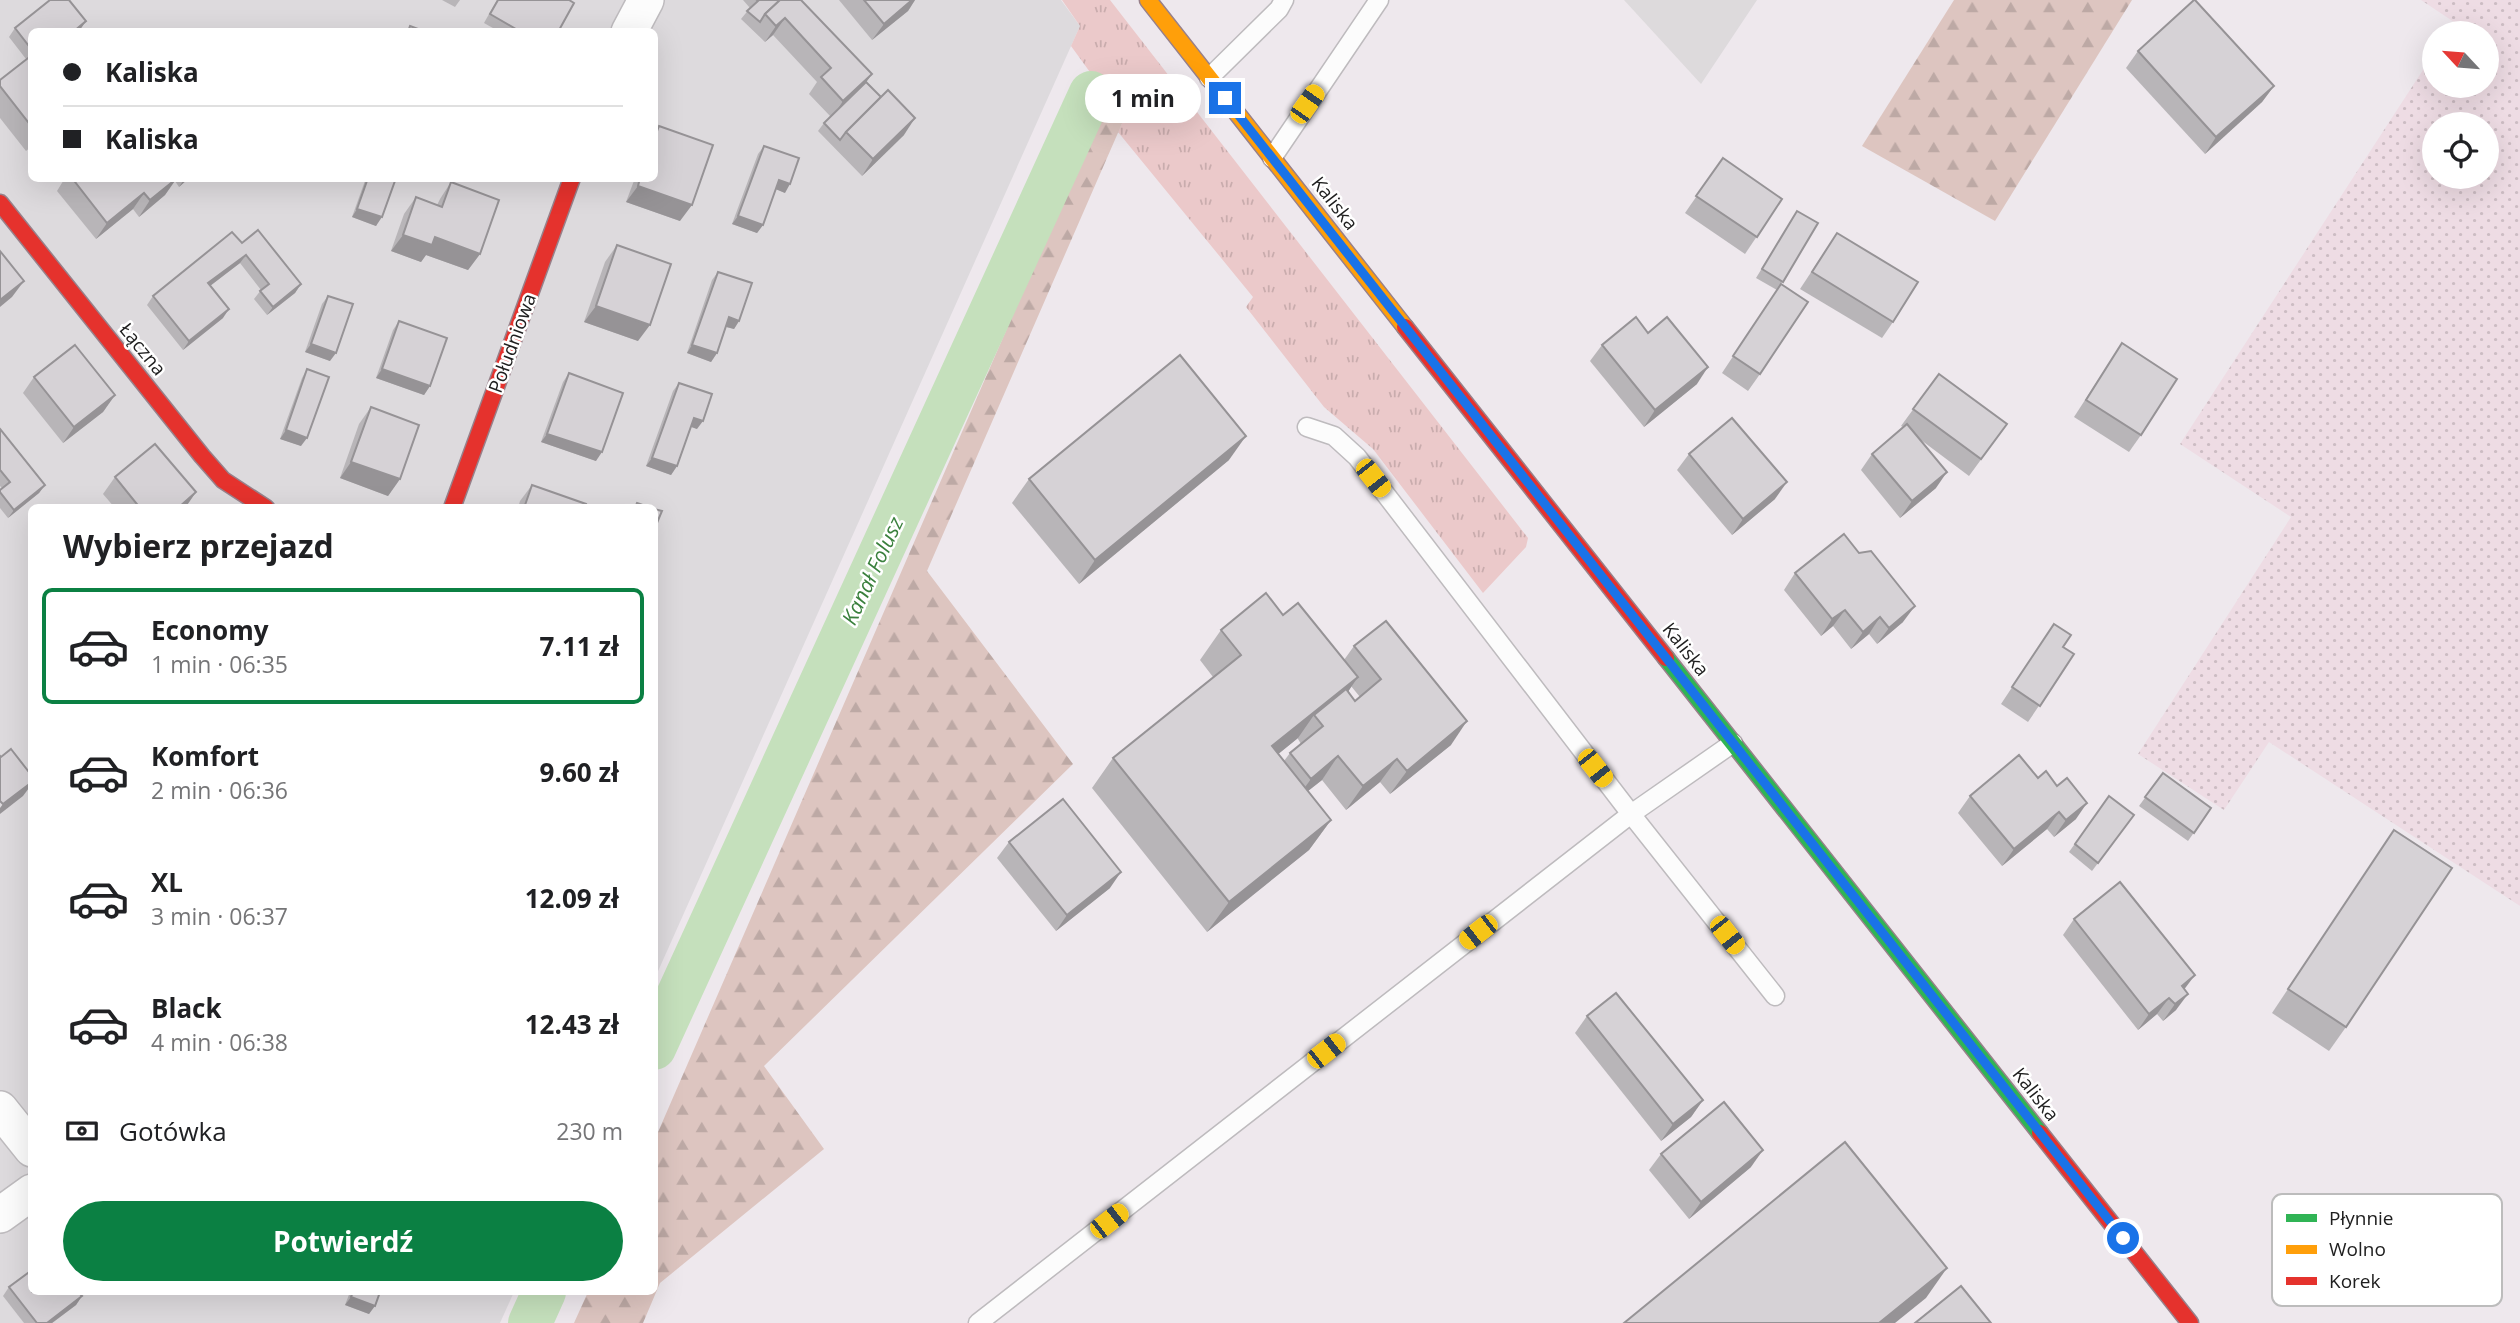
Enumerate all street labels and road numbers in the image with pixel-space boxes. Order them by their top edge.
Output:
street label: Kaliska [1306,171,1364,235]
street label: Południowa [482,290,542,396]
street label: Łączna [114,317,172,381]
street label: Kaliska [1657,617,1715,681]
street label: Kaliska [2007,1062,2065,1126]

